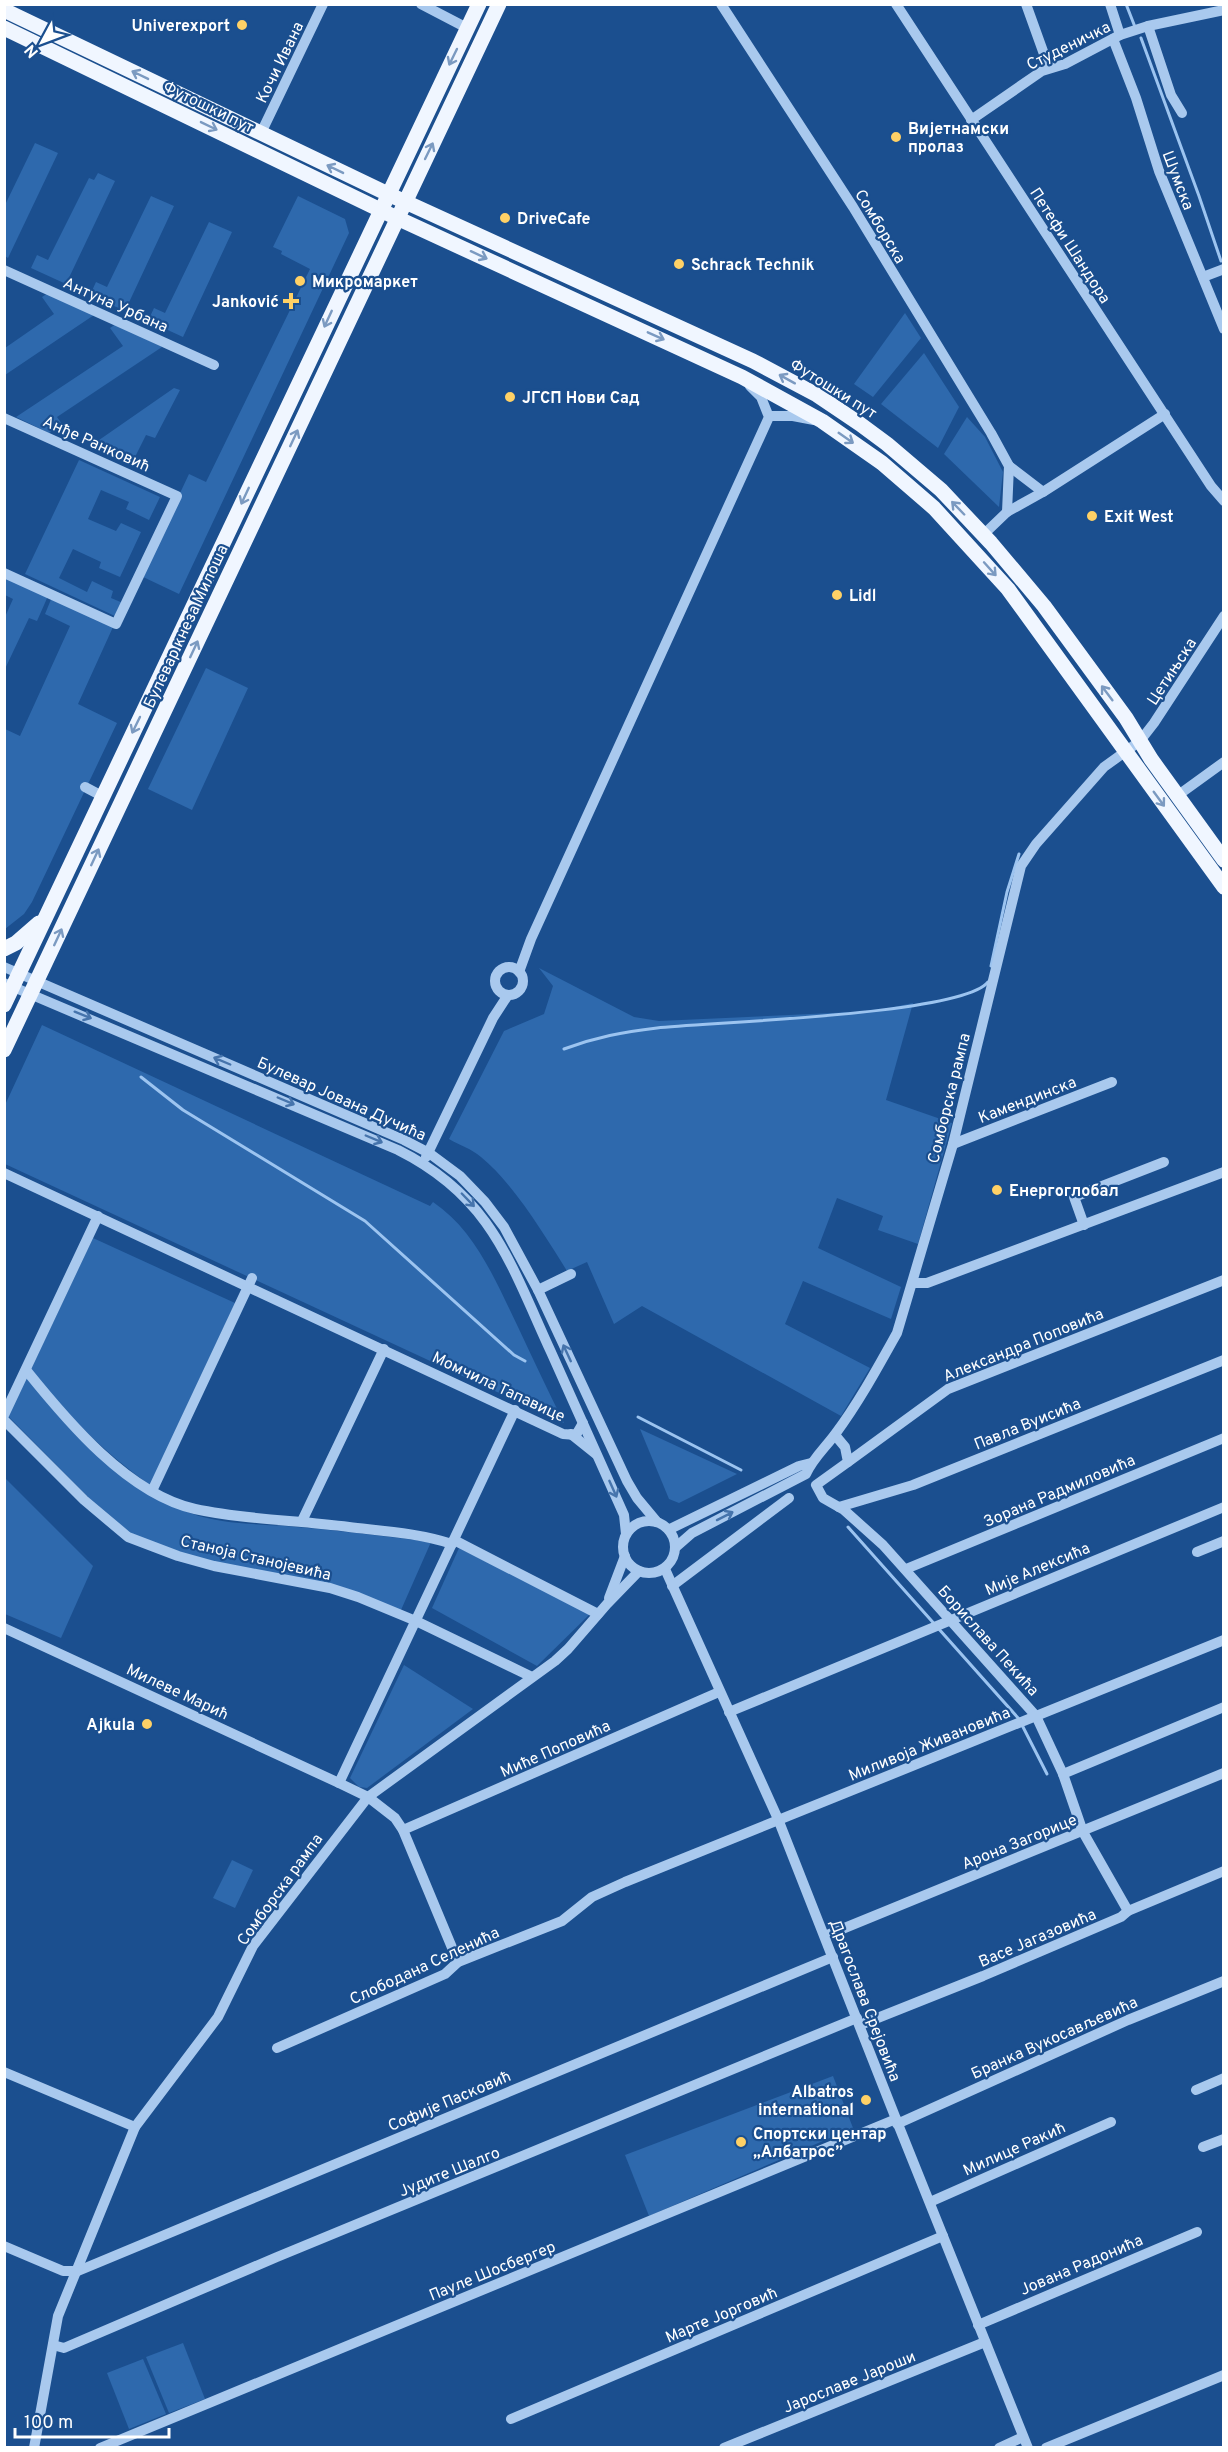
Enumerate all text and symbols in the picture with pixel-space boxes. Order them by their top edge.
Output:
north arrow [12,12,72,72]
place label: Univerexport [132,17,230,37]
marker: Univerexport [235,18,249,32]
street label: Студеничка [1024,18,1114,76]
street label: Кочи Ивана [252,19,309,107]
text: N [21,40,44,61]
one-way arrow [446,48,458,66]
one-way arrow [132,69,150,80]
street label: Футошки пут [160,77,257,138]
one-way arrow [199,120,217,132]
place label: Вијетнамски пролаз [908,120,1009,158]
marker: Вијетнамски пролаз [889,130,903,144]
one-way arrow [423,142,435,160]
street label: Шумска [1157,148,1198,213]
one-way arrow [326,162,344,174]
street label: Петефи Шандора [1024,184,1114,308]
street label: Сомборска [849,186,909,268]
place label: DriveCafe [517,210,591,230]
marker: DriveCafe [498,211,512,225]
one-way arrow [469,250,487,261]
place label: Schrack Technik [691,256,815,276]
marker: Schrack Technik [672,257,686,271]
place label: Микромаркет [312,273,418,293]
street label: Антуна Урбана [60,274,171,338]
marker: Микромаркет [293,274,307,288]
place label: Janković [212,293,279,313]
marker: Janković [284,294,298,308]
one-way arrow [322,310,334,328]
one-way arrow [646,331,665,342]
street label: Футошки пут [786,355,880,424]
one-way arrow [778,373,796,384]
place label: ЈГСП Нови Сад [522,389,640,409]
marker: ЈГСП Нови Сад [503,390,517,404]
street label: Анђе Ранковић [39,412,153,477]
one-way arrow [288,430,300,448]
one-way arrow [837,432,854,444]
one-way arrow [238,486,250,504]
one-way arrow [951,501,966,516]
place label: Exit West [1104,508,1174,528]
marker: Exit West [1085,509,1099,523]
street label: Булевар кнеза Милоша [140,542,233,712]
one-way arrow [983,561,997,576]
place label: Lidl [849,587,876,607]
marker: Lidl [830,588,844,602]
street label: Цетињска [1144,635,1202,710]
one-way arrow [189,640,200,658]
one-way arrow [1100,685,1113,701]
one-way arrow [129,716,141,734]
one-way arrow [1153,791,1165,807]
one-way arrow [90,849,102,867]
one-way arrow [52,928,64,946]
one-way arrow [73,1010,92,1021]
street label: Сомборска рампа [924,1031,976,1166]
street label: Булевар Јована Дучића [254,1053,429,1146]
one-way arrow [213,1055,231,1066]
street label: Камендинска [976,1073,1080,1129]
one-way arrow [276,1096,294,1108]
one-way arrow [364,1134,382,1145]
place label: Енергоглобал [1009,1182,1119,1202]
marker: Енергоглобал [990,1183,1004,1197]
one-way arrow [461,1192,475,1207]
street label: Александра Поповића [941,1304,1107,1387]
one-way arrow [561,1344,573,1362]
street label: Момчила Тапавице [428,1348,568,1427]
street label: Павла Вуисића [971,1394,1084,1455]
street label: Зорана Радмиловића [981,1451,1139,1533]
one-way arrow [608,1480,619,1498]
one-way arrow [715,1510,733,1521]
street label: Станоја Станојевића [178,1532,333,1586]
street label: Мије Алексића [982,1539,1093,1601]
street label: Борислава Пекића [933,1582,1042,1701]
street label: Милеве Марић [123,1660,232,1725]
street label: Миливоја Живановића [846,1703,1014,1786]
place label: Ajkula [86,1716,135,1736]
marker: Ajkula [140,1717,154,1731]
street label: Миће Поповића [498,1717,614,1783]
street label: Арона Загорице [959,1811,1080,1875]
street label: Сомборска рампа [233,1830,328,1950]
street label: Васе Јагазовића [976,1905,1100,1973]
street label: Драгослава Срејовића [824,1917,904,2085]
street label: Слободана Селенића [347,1923,503,2010]
street label: Бранка Вукосављевића [968,1993,1141,2085]
street label: Софије Пасковић [385,2067,514,2137]
place label: Albatros international [758,2083,854,2121]
marker: Albatros international [859,2093,873,2107]
street label: Милице Ракић [960,2118,1069,2181]
place label: Спортски центар „Албатрос” [753,2125,887,2163]
marker: Спортски центар „Албатрос” [734,2135,748,2149]
street label: Јудите Шалго [396,2143,503,2202]
street label: Јована Радонића [1017,2231,1146,2301]
street label: Пауле Шосбергер [426,2237,559,2306]
street label: Марте Јорговић [663,2283,781,2348]
street label: Јарославе Јароши [781,2347,919,2419]
scale bar [15,2401,170,2439]
text: 100 m [24,2412,73,2435]

